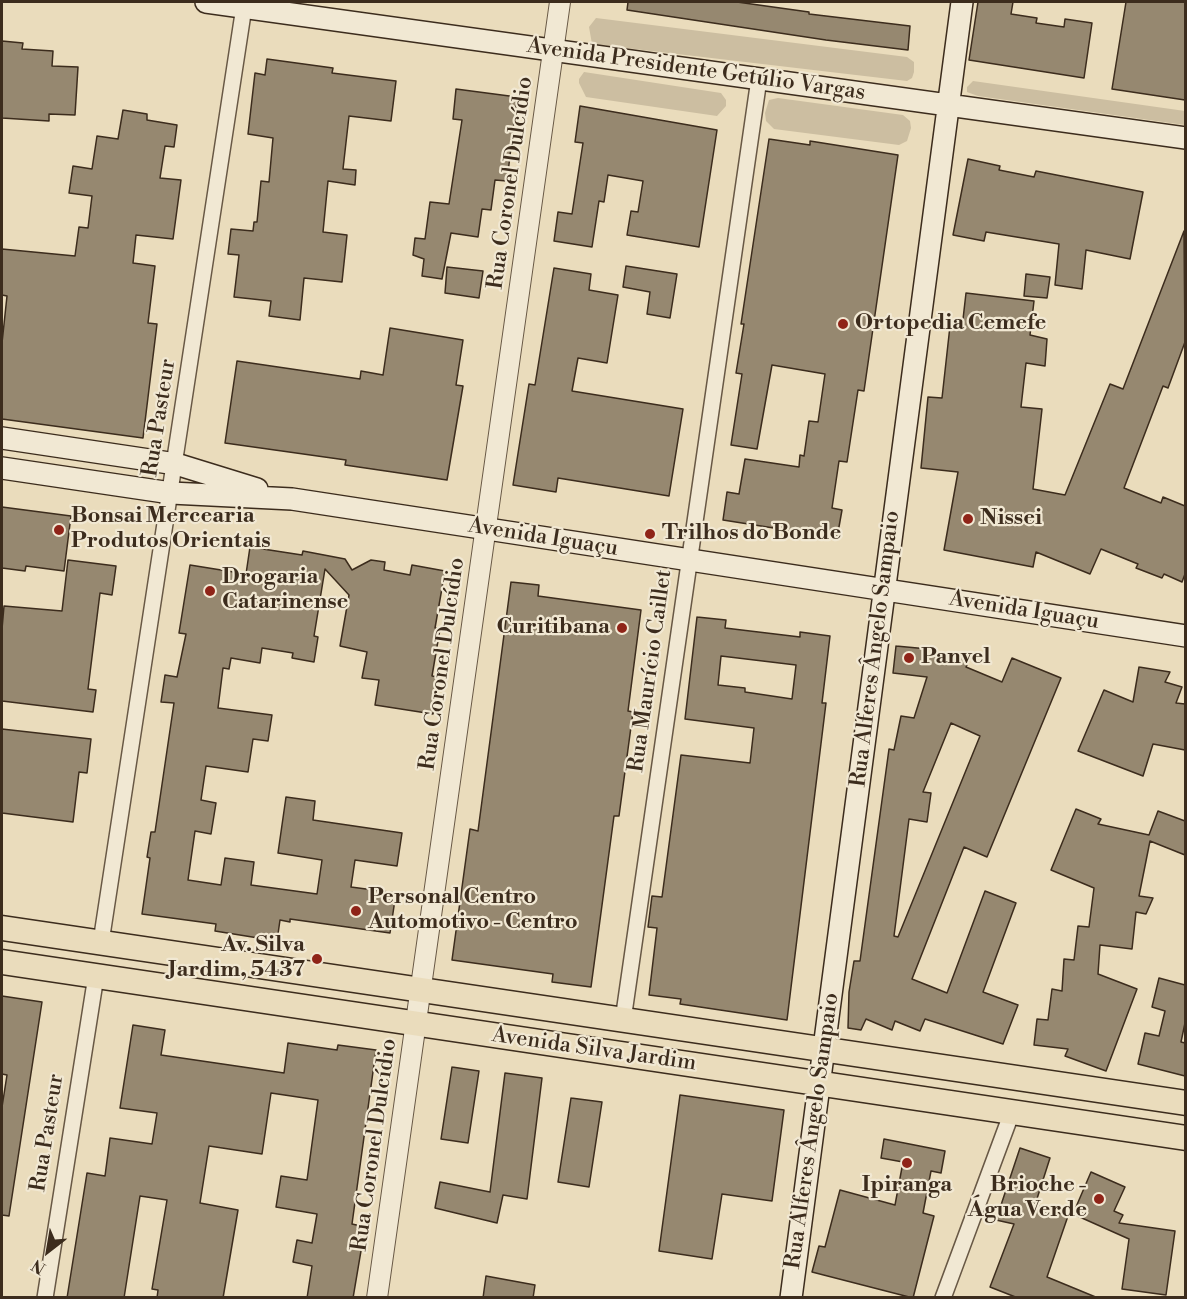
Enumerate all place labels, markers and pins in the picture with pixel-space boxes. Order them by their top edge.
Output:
place label: Ortopedia Cemefe [855,311,1046,337]
marker: Ortopedia Cemefe [836,317,850,331]
place label: Bonsai Mercearia Produtos Orientais [71,504,271,556]
place label: Nissei [980,506,1042,532]
marker: Nissei [961,512,975,526]
place label: Trilhos do Bonde [662,521,841,547]
marker: Bonsai Mercearia Produtos Orientais [52,523,66,537]
marker: Trilhos do Bonde [643,527,657,541]
place label: Drogaria Catarinense [222,565,348,616]
marker: Drogaria Catarinense [203,584,217,598]
place label: Curitibana [496,615,610,641]
marker: Curitibana [615,621,629,635]
place label: Panvel [921,645,991,671]
marker: Panvel [902,651,916,665]
place label: Personal Centro Automotivo - Centro [368,885,578,936]
marker: Personal Centro Automotivo - Centro [349,904,363,918]
place label: Av. Silva Jardim, 5437 [168,933,305,984]
marker: Av. Silva Jardim, 5437 [310,952,324,966]
marker: Ipiranga [900,1156,914,1170]
place label: Ipiranga [862,1173,952,1199]
place label: Brioche - Água Verde [968,1173,1087,1224]
marker: Brioche - Água Verde [1092,1192,1106,1206]

